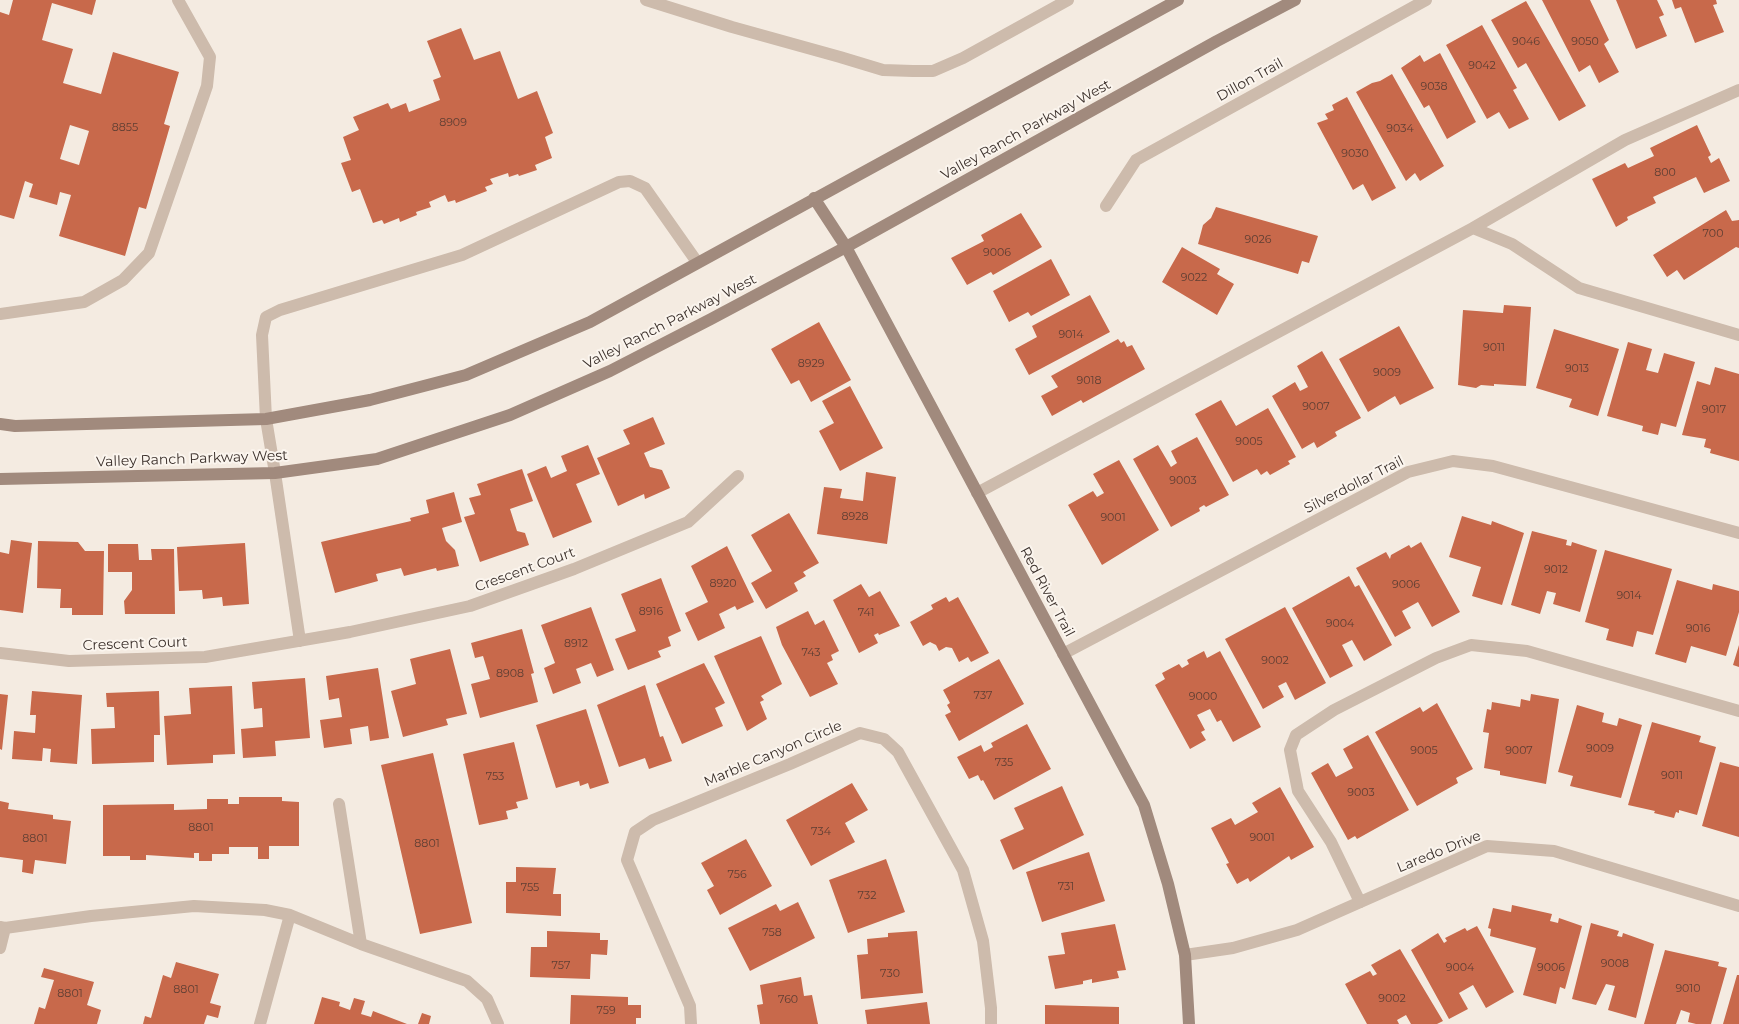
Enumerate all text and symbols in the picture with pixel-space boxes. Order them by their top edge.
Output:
house number: 9046 [1512,35,1540,49]
house number: 9050 [1571,35,1599,49]
street label: Dillon Trail [1214,55,1286,105]
house number: 9042 [1468,59,1496,73]
street label: Valley Ranch Parkway West [938,76,1114,184]
house number: 9038 [1420,80,1448,94]
house number: 8909 [439,116,467,130]
house number: 8855 [112,121,138,135]
house number: 9034 [1386,122,1414,136]
house number: 9030 [1341,147,1369,161]
house number: 800 [1654,166,1676,180]
house number: 700 [1703,227,1723,241]
house number: 9026 [1245,233,1271,247]
house number: 9006 [983,246,1011,260]
street label: Valley Ranch Parkway West [581,271,759,373]
house number: 9022 [1181,271,1207,285]
house number: 9014 [1058,328,1084,342]
house number: 9011 [1483,341,1505,355]
house number: 8929 [798,357,824,371]
house number: 9013 [1565,362,1589,376]
house number: 9009 [1373,366,1401,380]
house number: 9018 [1077,374,1101,388]
house number: 9007 [1302,400,1330,414]
house number: 9017 [1702,403,1726,417]
house number: 9005 [1235,435,1263,449]
street label: Valley Ranch Parkway West [96,447,288,471]
street label: Silverdollar Trail [1301,453,1407,517]
house number: 9003 [1169,474,1197,488]
house number: 8928 [842,510,868,524]
house number: 9001 [1100,511,1126,525]
street label: Crescent Court [473,544,577,596]
street label: Red River Trail [1016,544,1078,640]
house number: 9012 [1544,563,1568,577]
house number: 8920 [709,577,737,591]
house number: 9006 [1392,578,1420,592]
house number: 9014 [1616,589,1642,603]
house number: 8916 [639,605,663,619]
house number: 741 [858,606,874,620]
house number: 9004 [1326,617,1354,631]
house number: 9016 [1686,622,1710,636]
street label: Crescent Court [82,634,188,654]
house number: 8912 [564,637,588,651]
house number: 743 [801,646,821,660]
house number: 9002 [1261,654,1289,668]
house number: 8908 [496,667,524,681]
house number: 737 [974,689,992,703]
house number: 9000 [1189,690,1217,704]
street label: Marble Canyon Circle [702,717,844,791]
house number: 9009 [1586,742,1614,756]
house number: 9005 [1410,744,1438,758]
house number: 9007 [1505,744,1533,758]
house number: 735 [995,756,1013,770]
house number: 9011 [1661,769,1683,783]
house number: 753 [486,770,504,784]
house number: 9003 [1347,786,1375,800]
house number: 8801 [188,821,214,835]
house number: 734 [811,825,831,839]
street label: Laredo Drive [1395,828,1483,876]
house number: 9001 [1249,831,1275,845]
house number: 8801 [22,832,48,846]
house number: 8801 [414,837,440,851]
house number: 756 [727,868,747,882]
house number: 731 [1058,880,1074,894]
house number: 755 [521,881,539,895]
house number: 732 [858,889,876,903]
house number: 758 [762,926,782,940]
house number: 9008 [1601,957,1629,971]
house number: 757 [552,959,570,973]
house number: 9004 [1446,961,1474,975]
house number: 9006 [1537,961,1565,975]
house number: 730 [880,967,900,981]
house number: 9010 [1675,982,1701,996]
house number: 8801 [173,983,199,997]
house number: 8801 [57,987,83,1001]
house number: 9002 [1378,992,1406,1006]
house number: 760 [778,993,798,1007]
house number: 759 [596,1004,616,1018]

